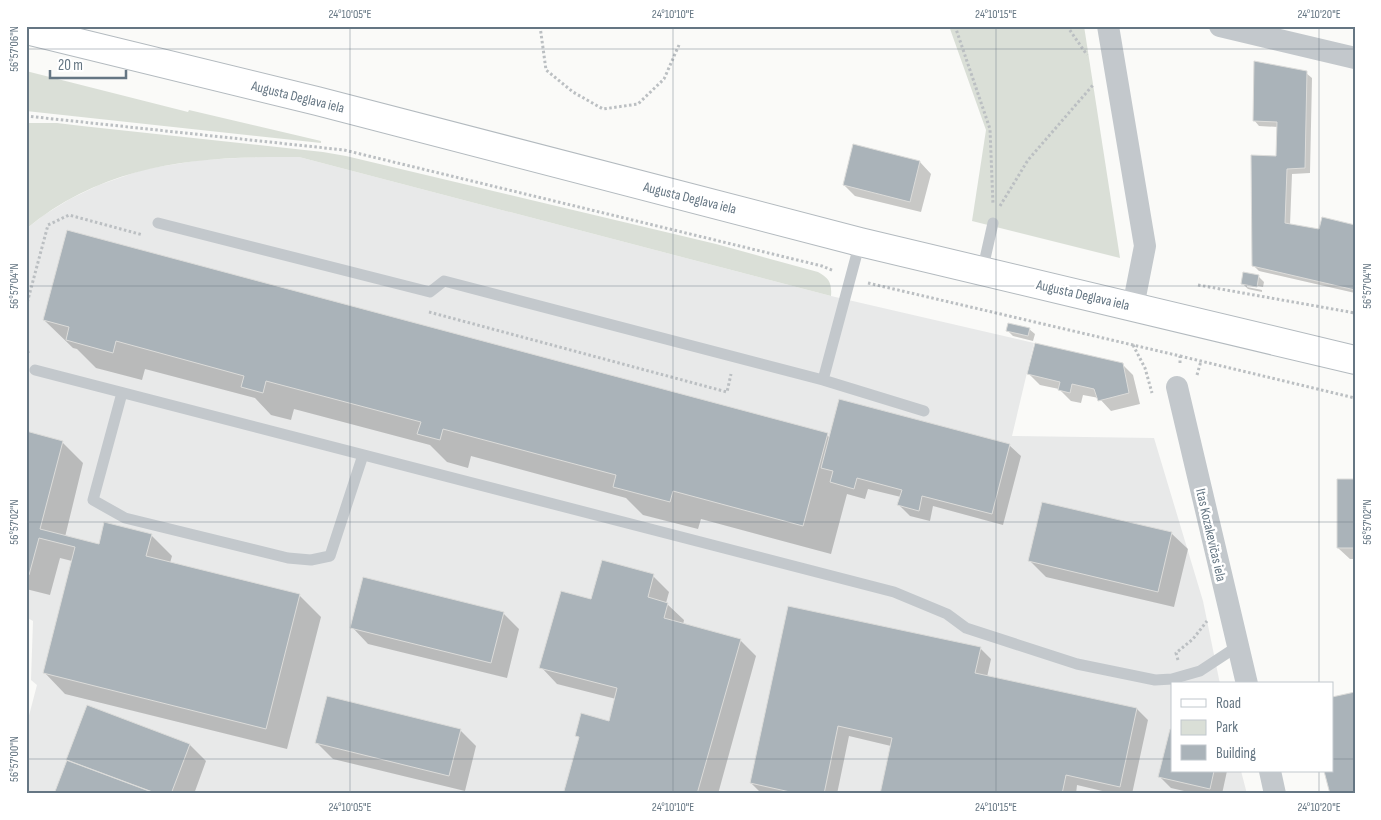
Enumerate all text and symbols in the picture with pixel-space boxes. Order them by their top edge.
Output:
text: 24°10'05"E [328,7,372,22]
text: 24°10'10"E [652,7,694,22]
text: 24°10'15"E [975,7,1017,22]
text: 24°10'20"E [1297,7,1341,22]
text: 56°57'06"N [7,26,22,72]
scale bar [50,48,126,80]
text: 20 m [58,56,83,75]
street label: Augusta Deglava iela [249,77,346,117]
street label: Augusta Deglava iela [641,178,738,218]
text: 56°57'04"N [7,263,22,309]
text: 56°57'04"N [1360,263,1375,309]
street label: Augusta Deglava iela [1034,276,1131,314]
street label: Itas Kozakevičas iela [1192,487,1230,583]
text: 56°57'02"N [7,499,22,545]
text: 56°57'02"N [1360,499,1375,545]
legend [1171,682,1334,772]
text: Road [1216,694,1241,713]
text: Park [1216,718,1238,737]
text: 56°57'00"N [7,736,22,782]
text: Building [1216,744,1256,763]
text: 24°10'05"E [328,800,372,815]
text: 24°10'10"E [652,800,694,815]
text: 24°10'15"E [975,800,1017,815]
text: 24°10'20"E [1297,800,1341,815]

